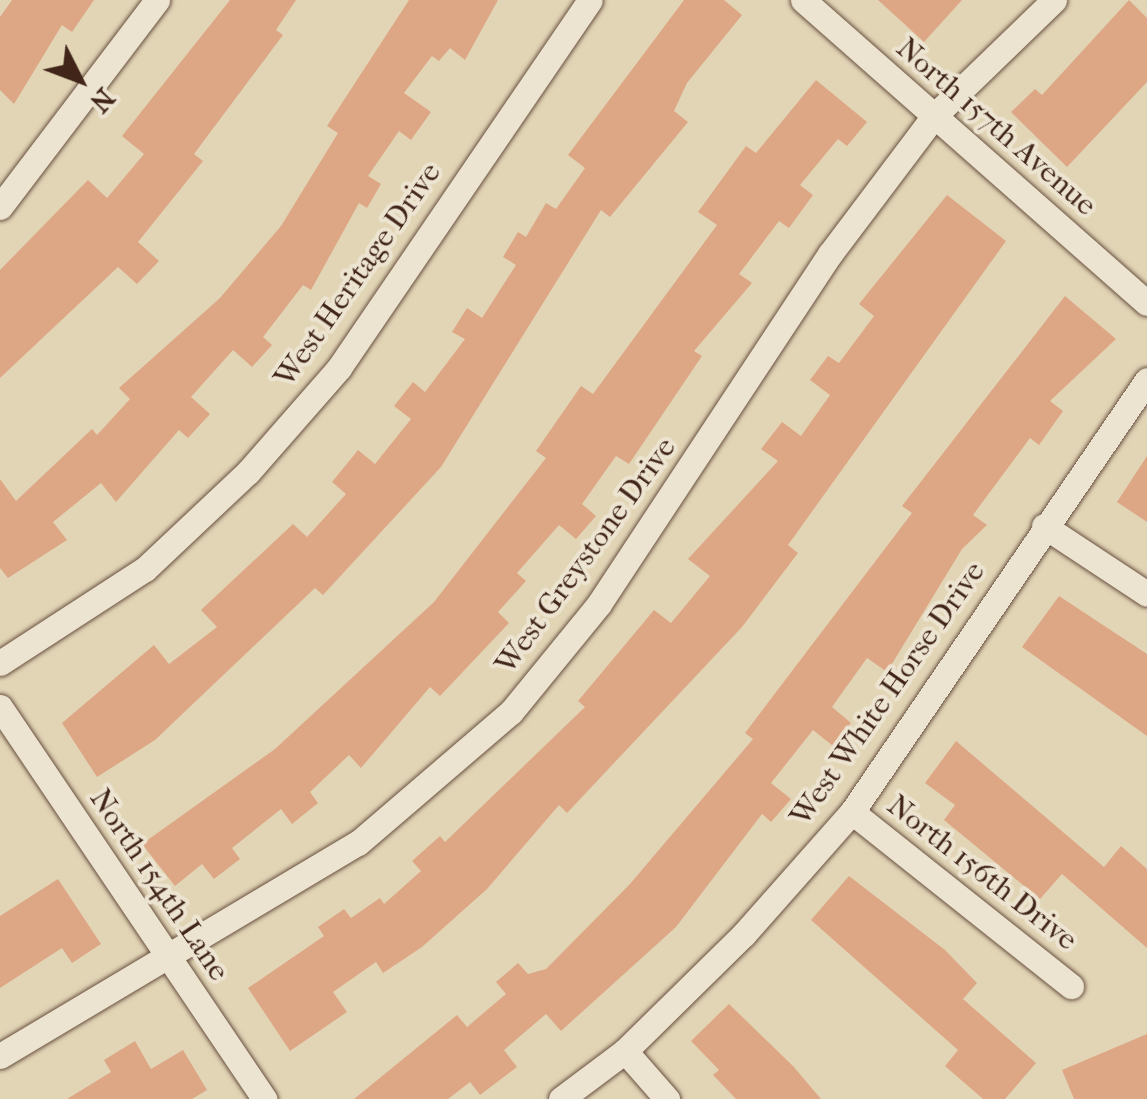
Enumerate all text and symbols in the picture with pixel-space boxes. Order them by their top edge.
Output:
north arrow [30,30,130,130]
street label: North 157th Avenue [889,30,1103,224]
text: N [83,81,122,119]
street label: West Heritage Drive [267,156,449,394]
street label: West Greystone Drive [488,431,684,681]
street label: West White Horse Drive [783,555,993,833]
street label: North 154th Lane [82,782,236,988]
street label: North 156th Drive [880,788,1084,958]

